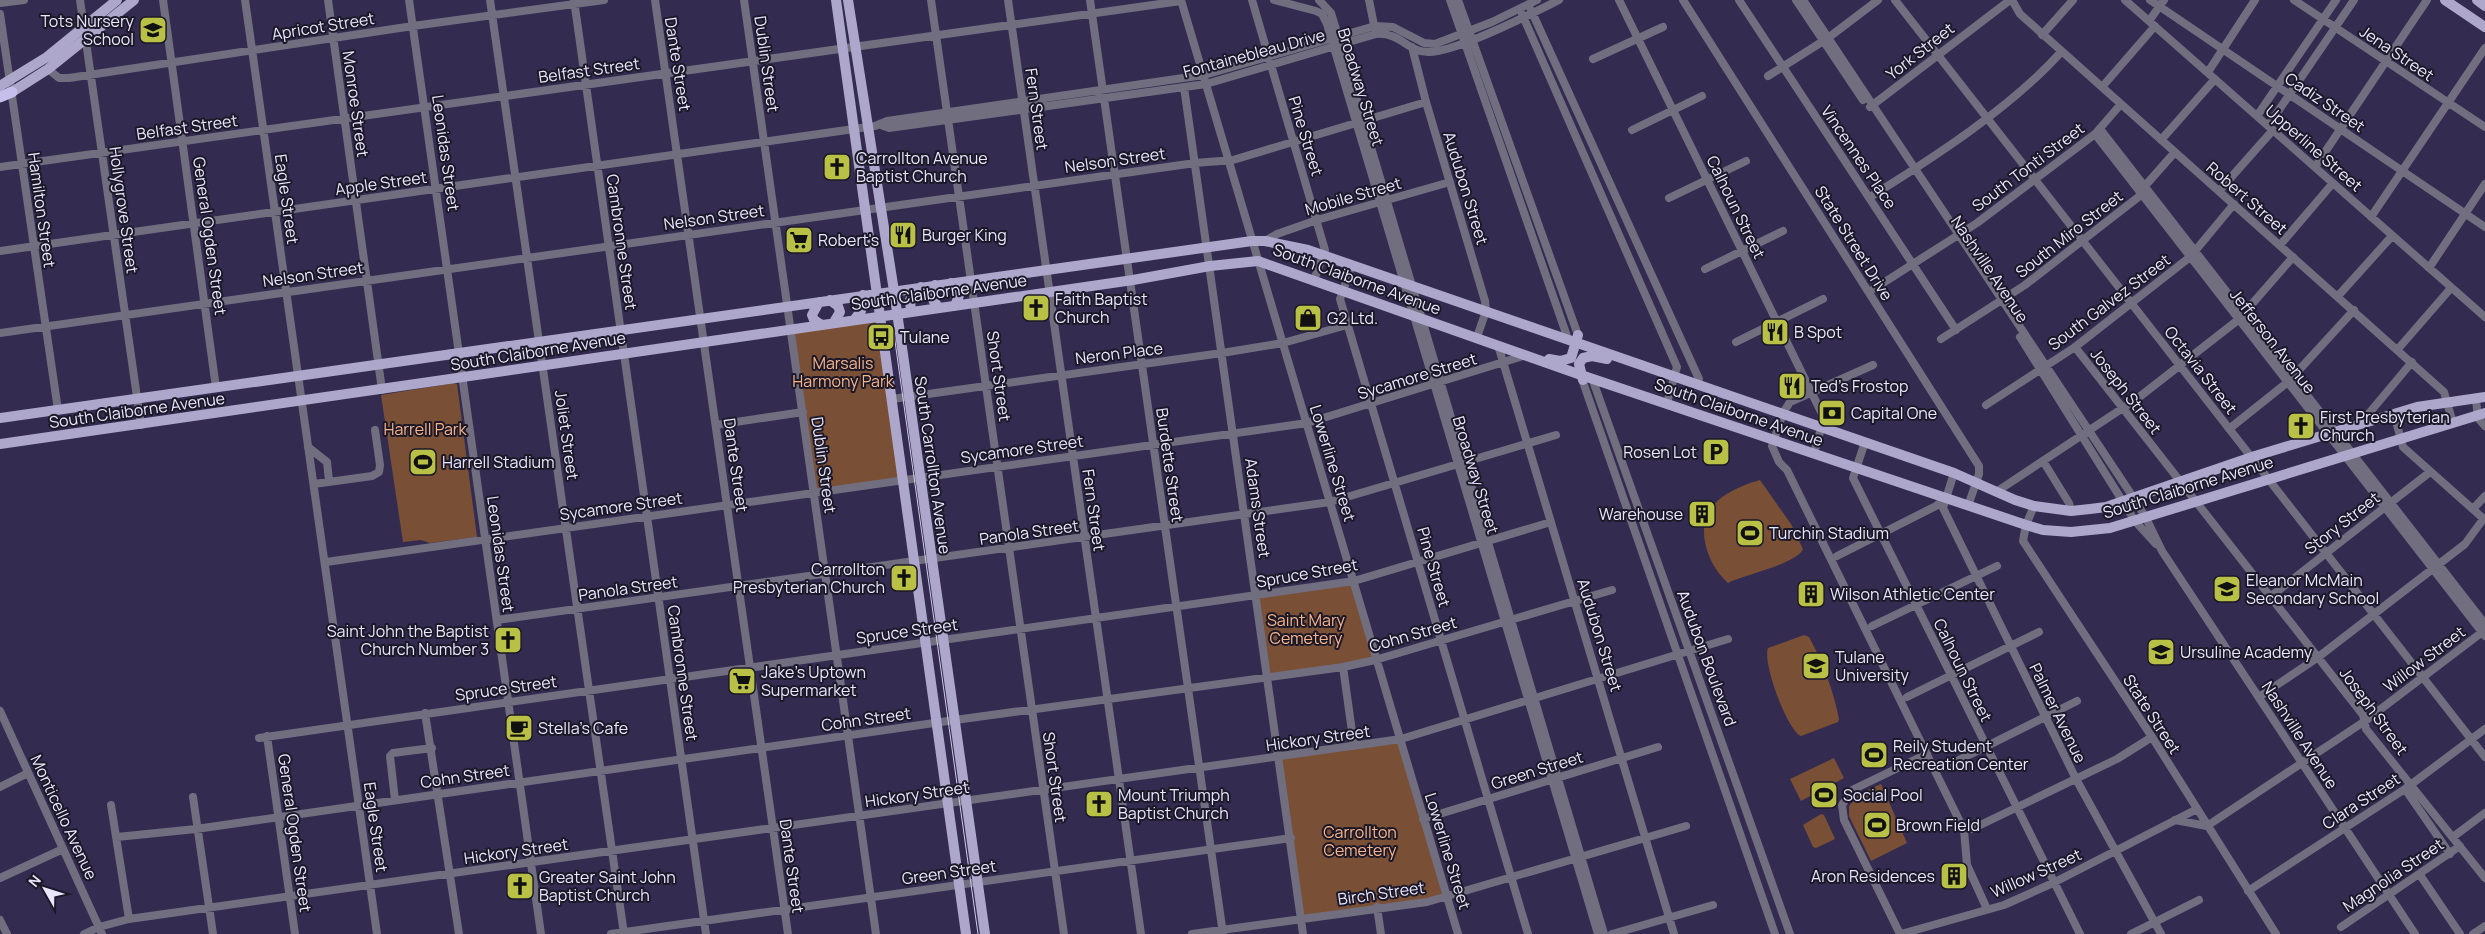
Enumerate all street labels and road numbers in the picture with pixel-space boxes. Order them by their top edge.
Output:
street label: Apricot Street [270,7,376,45]
street label: Dublin Street [749,14,785,114]
street label: Dante Street [660,15,696,113]
street label: York Street [1881,17,1959,85]
street label: Jena Street [2356,20,2438,86]
street label: Fontainebleau Drive [1181,23,1327,83]
street label: Broadway Street [1333,25,1389,149]
street label: Monroe Street [338,49,374,159]
street label: Belfast Street [537,52,641,88]
street label: Fern Street [1020,67,1054,151]
street label: Cadiz Street [2281,67,2369,137]
street label: Leonidas Street [427,93,465,213]
street label: Pine Street [1283,93,1329,179]
street label: Upperline Street [2261,100,2367,196]
street label: Vincennes Place [1816,101,1902,213]
street label: Belfast Street [135,109,239,145]
street label: South Tonti Street [1967,117,2089,217]
street label: Audubon Street [1438,129,1494,247]
street label: Nelson Street [1063,142,1167,178]
street label: Hollygrove Street [104,145,144,275]
street label: Hamilton Street [23,151,61,269]
street label: Calhoun Street [1702,152,1770,262]
street label: Eagle Street [270,153,304,245]
street label: General Ogden Street [188,155,232,317]
street label: Robert Street [2202,157,2292,239]
street label: Apple Street [334,166,428,200]
street label: Mobile Street [1302,172,1404,220]
street label: Cambronne Street [602,173,642,311]
street label: State Street Drive [1810,181,1898,305]
street label: South Miro Street [2011,185,2127,283]
street label: Nelson Street [662,199,766,235]
street label: Nashville Avenue [1946,211,2034,327]
street label: South Claiborne Avenue [1270,238,1444,320]
street label: South Galvez Street [2043,249,2175,355]
street label: Nelson Street [261,256,365,292]
street label: South Claiborne Avenue [850,269,1028,315]
street label: Jefferson Avenue [2225,284,2321,398]
street label: Octavia Street [2160,321,2242,419]
street label: South Claiborne Avenue [449,326,627,376]
street label: Short Street [982,329,1016,423]
street label: Neron Place [1074,337,1164,369]
street label: Joseph Street [2085,343,2167,439]
street label: Sycamore Street [1355,347,1479,405]
street label: South Claiborne Avenue [1652,373,1826,451]
street label: South Carrollton Avenue [910,375,956,555]
street label: South Claiborne Avenue [48,387,226,433]
street label: Joliet Street [550,389,584,481]
street label: Lowerline Street [1305,402,1361,524]
street label: Burdette Street [1151,406,1189,524]
street label: Broadway Street [1448,413,1504,537]
street label: Dublin Street [806,415,842,515]
street label: Dante Street [719,417,753,513]
street label: Sycamore Street [959,430,1085,468]
street label: South Claiborne Avenue [2100,451,2276,523]
street label: Adams Street [1240,457,1276,559]
street label: Fern Street [1077,468,1111,552]
street label: Sycamore Street [558,487,684,525]
street label: Story Street [2300,487,2384,559]
street label: Leonidas Street [482,494,520,614]
street label: Panola Street [978,514,1080,550]
street label: Pine Street [1412,524,1456,610]
street label: Spruce Street [1254,553,1360,593]
street label: Panola Street [577,570,679,606]
street label: Audubon Street [1572,576,1628,694]
street label: Audubon Boulevard [1672,587,1742,729]
street label: Cambronne Street [663,604,703,742]
street label: Cohn Street [1367,611,1459,657]
street label: Spruce Street [855,613,959,649]
street label: Calhoun Street [1929,615,1997,725]
street label: Willow Street [2378,621,2470,697]
street label: Palmer Avenue [2024,659,2092,767]
street label: Joseph Street [2335,663,2413,759]
street label: Spruce Street [454,670,558,706]
street label: State Street [2118,670,2186,758]
street label: Nashville Avenue [2257,677,2343,793]
street label: Cohn Street [820,702,912,736]
street label: Hickory Street [1264,720,1372,756]
street label: Short Street [1038,730,1072,824]
street label: Green Street [1488,746,1586,794]
street label: Monticello Avenue [25,751,103,883]
street label: General Ogden Street [273,752,317,914]
street label: Cohn Street [419,759,511,793]
street label: Clara Street [2318,768,2404,834]
street label: Hickory Street [863,776,971,812]
street label: Eagle Street [359,781,393,873]
street label: Lowerline Street [1420,790,1476,912]
street label: Dante Street [775,818,809,914]
street label: Hickory Street [462,833,570,869]
street label: Magnolia Street [2338,833,2448,917]
street label: Willow Street [1987,843,2085,903]
street label: Green Street [900,854,998,890]
street label: Birch Street [1336,876,1426,910]

